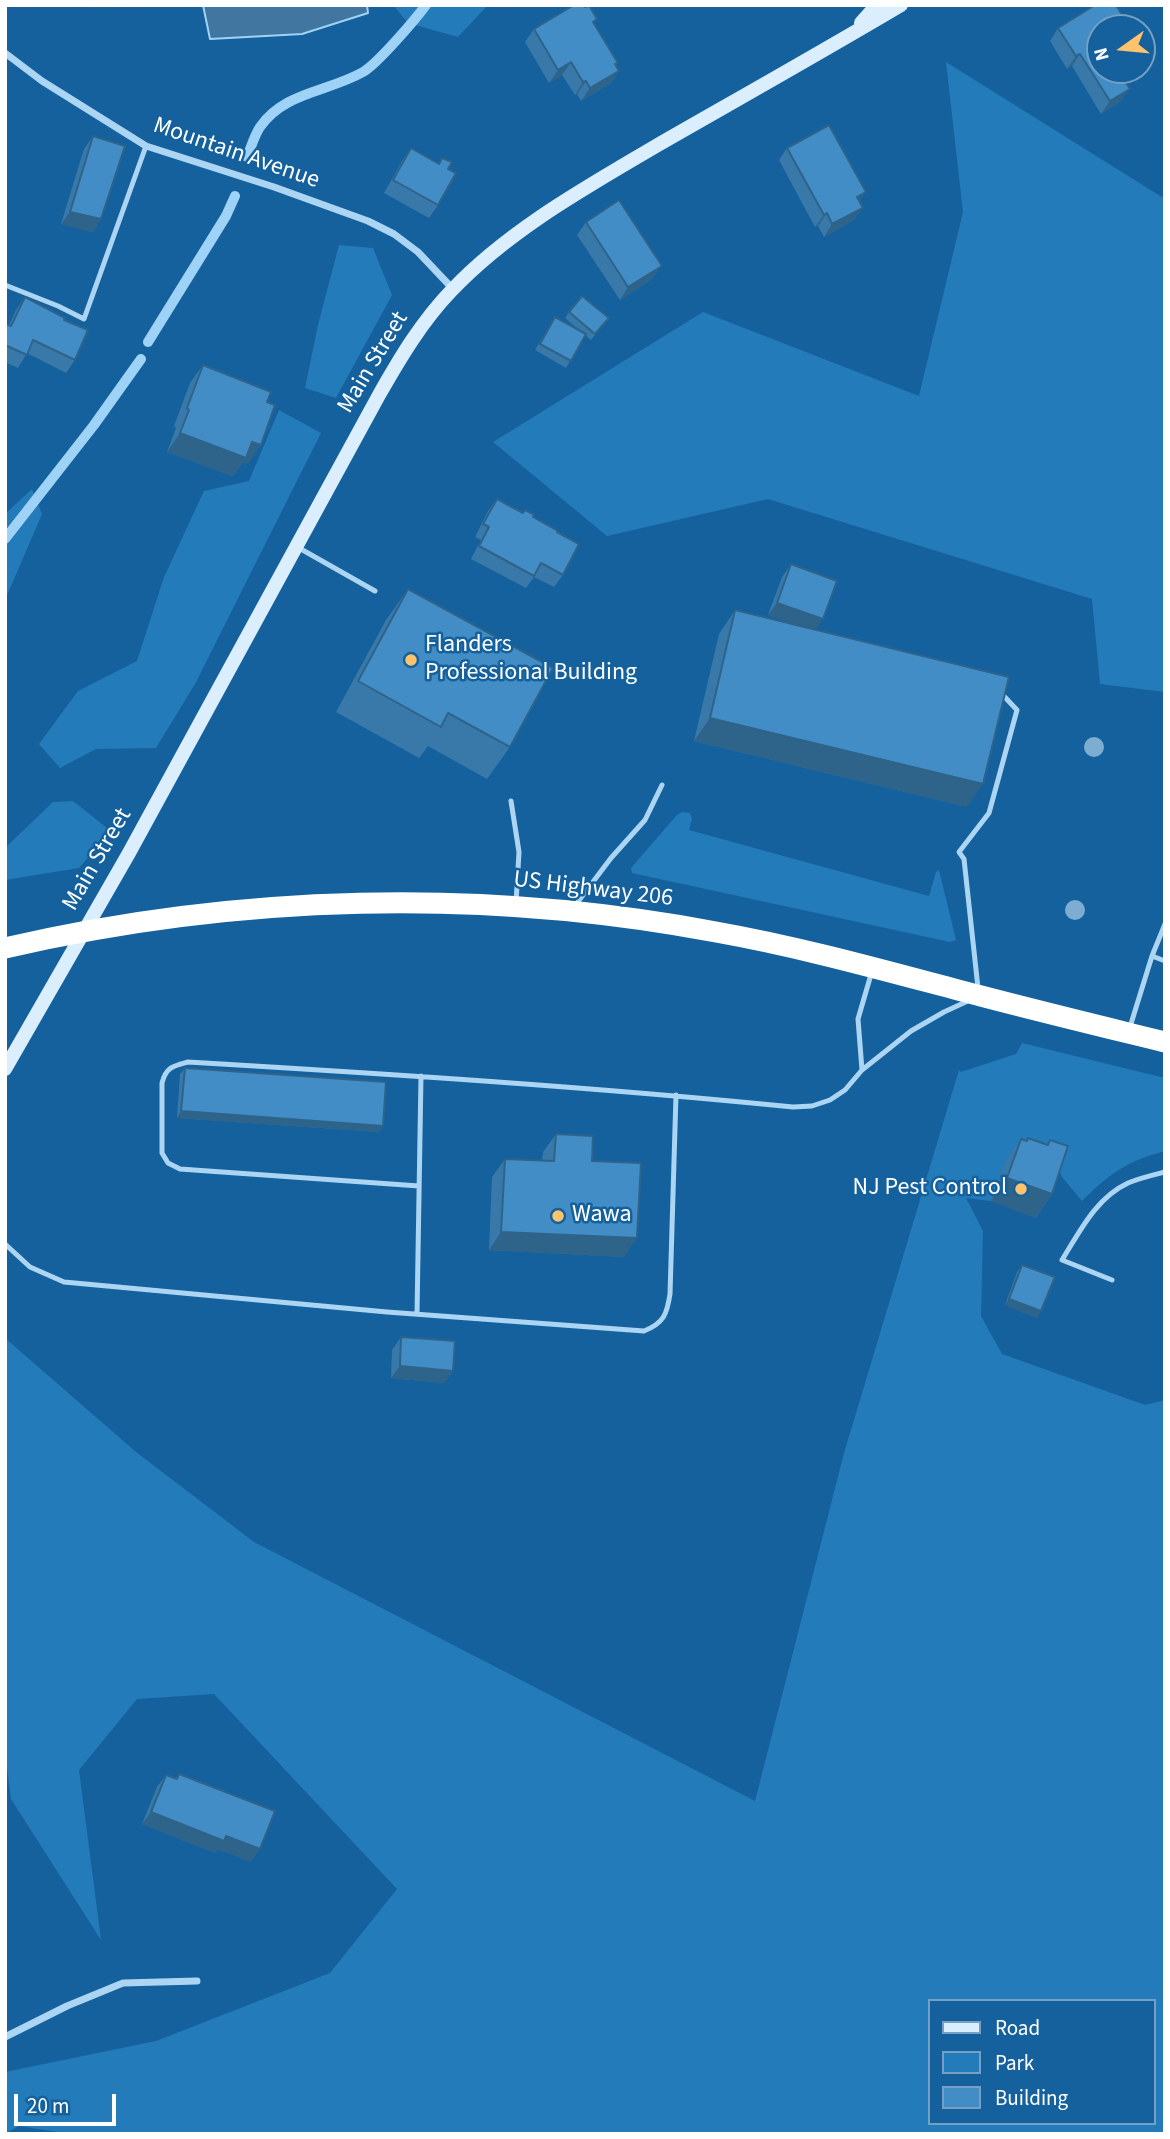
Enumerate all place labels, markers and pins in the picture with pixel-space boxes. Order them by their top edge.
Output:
place label: Flanders Professional Building [425,632,637,688]
marker: Flanders Professional Building [403,652,419,668]
place label: NJ Pest Control [853,1175,1007,1203]
marker: NJ Pest Control [1013,1181,1029,1197]
place label: Wawa [572,1202,632,1230]
marker: Wawa [550,1208,566,1224]

